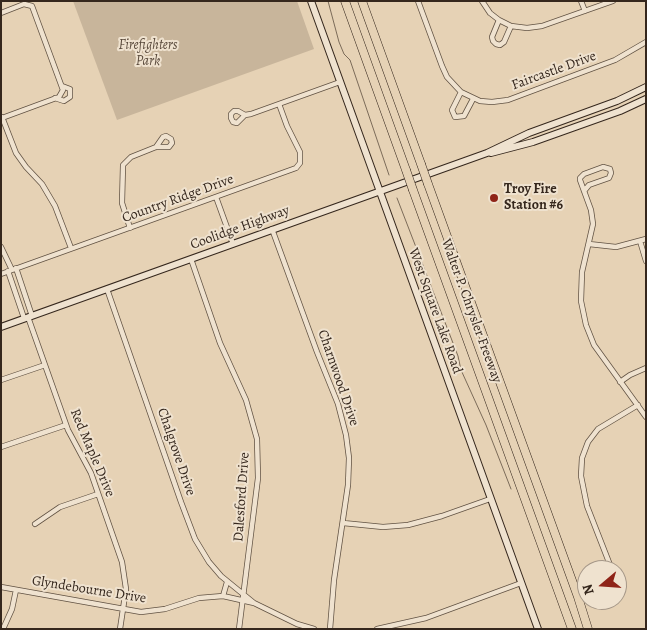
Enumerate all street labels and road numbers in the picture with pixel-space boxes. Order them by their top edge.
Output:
street label: Faircastle Drive [509,48,599,94]
street label: Country Ridge Drive [120,171,236,227]
street label: Coolidge Highway [188,202,292,254]
street label: Walter P. Chrysler Freeway [437,237,505,385]
street label: West Square Lake Road [404,246,466,376]
street label: Charnwood Drive [314,328,362,428]
street label: Red Maple Drive [66,406,118,500]
street label: Chalgrove Drive [153,406,199,498]
street label: Dalesford Drive [230,452,254,542]
street label: Glyndebourne Drive [31,573,147,607]

